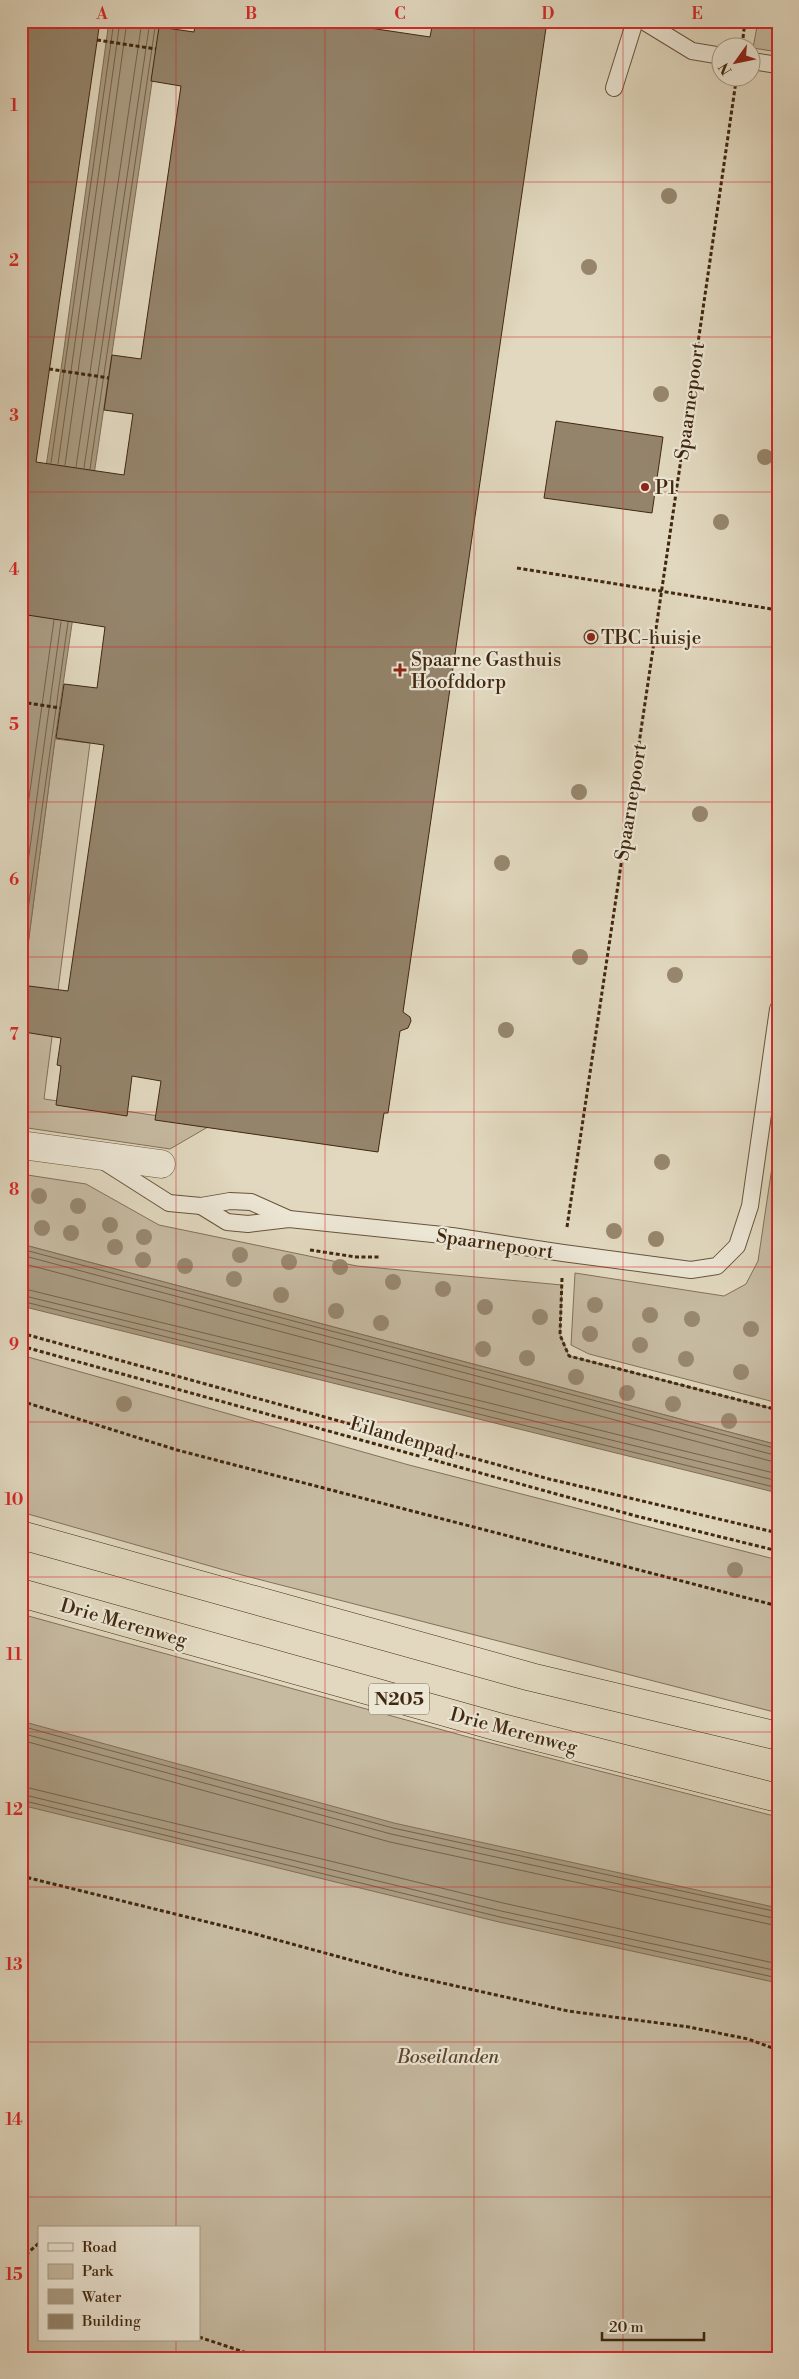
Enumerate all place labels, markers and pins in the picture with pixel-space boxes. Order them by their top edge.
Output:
place label: P1 [655,476,676,500]
marker: P1 [639,481,651,493]
place label: TBC-huisje [601,626,701,650]
marker: TBC-huisje [585,631,597,643]
place label: Spaarne Gasthuis Hoofddorp [411,648,561,694]
marker: Spaarne Gasthuis Hoofddorp [393,663,407,677]

